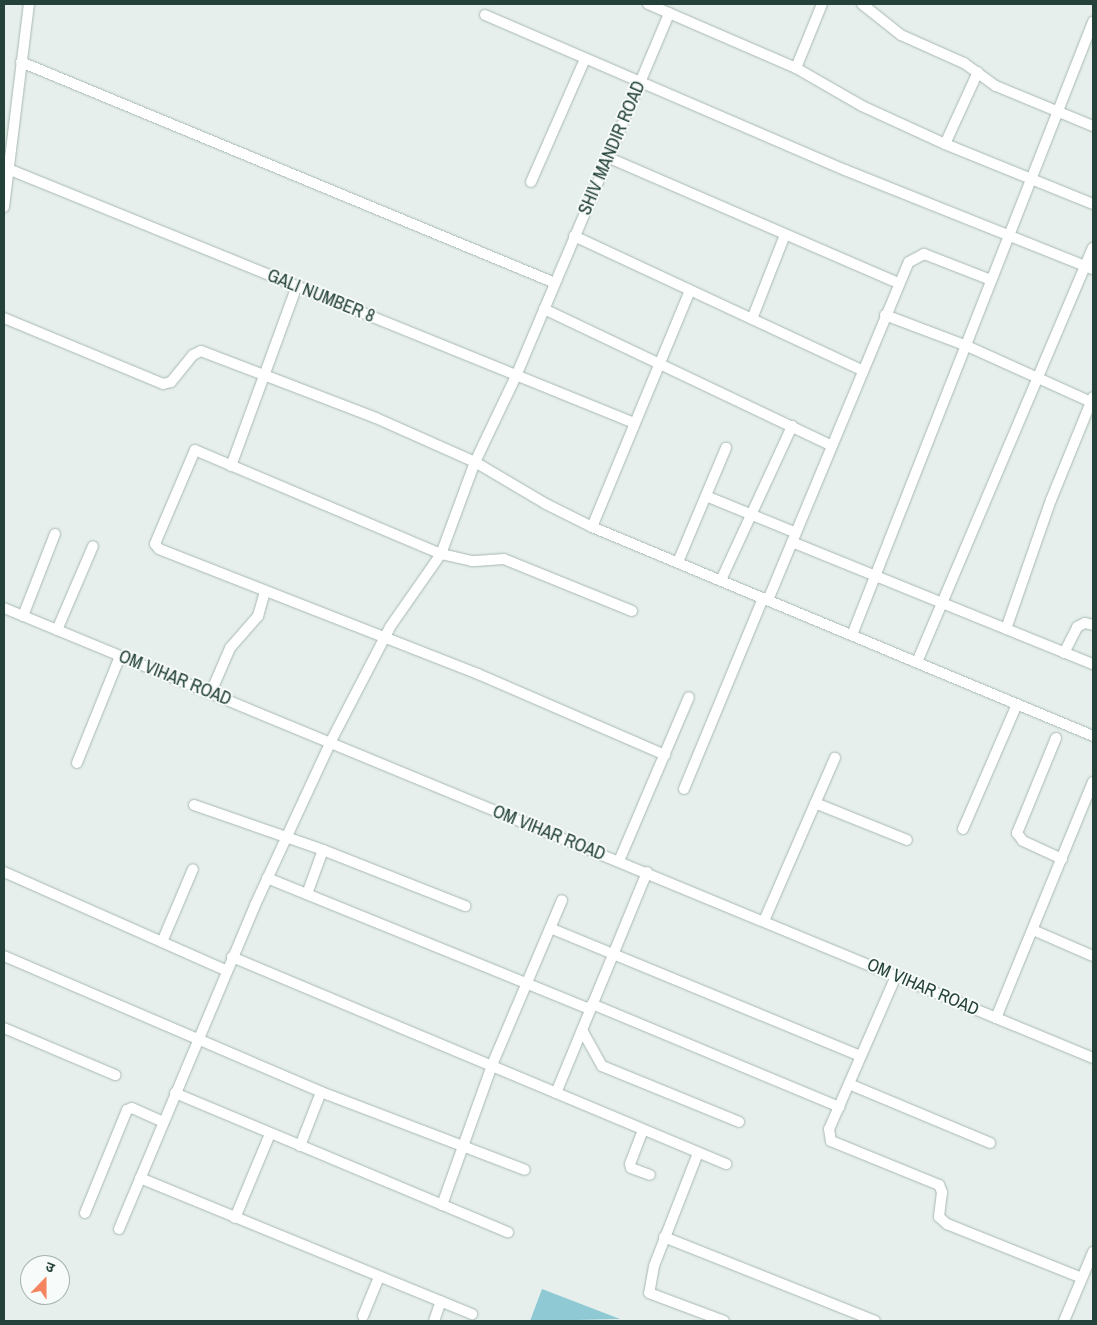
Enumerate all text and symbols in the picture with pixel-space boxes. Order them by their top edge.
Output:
street label: SHIV MANDIR ROAD [574,78,650,218]
street label: GALI NUMBER 8 [264,265,378,327]
street label: OM VIHAR ROAD [115,646,235,710]
street label: OM VIHAR ROAD [489,801,609,865]
street label: OM VIHAR ROAD [864,954,982,1020]
north arrow [20,1255,70,1305]
text: उ [43,1257,57,1277]

